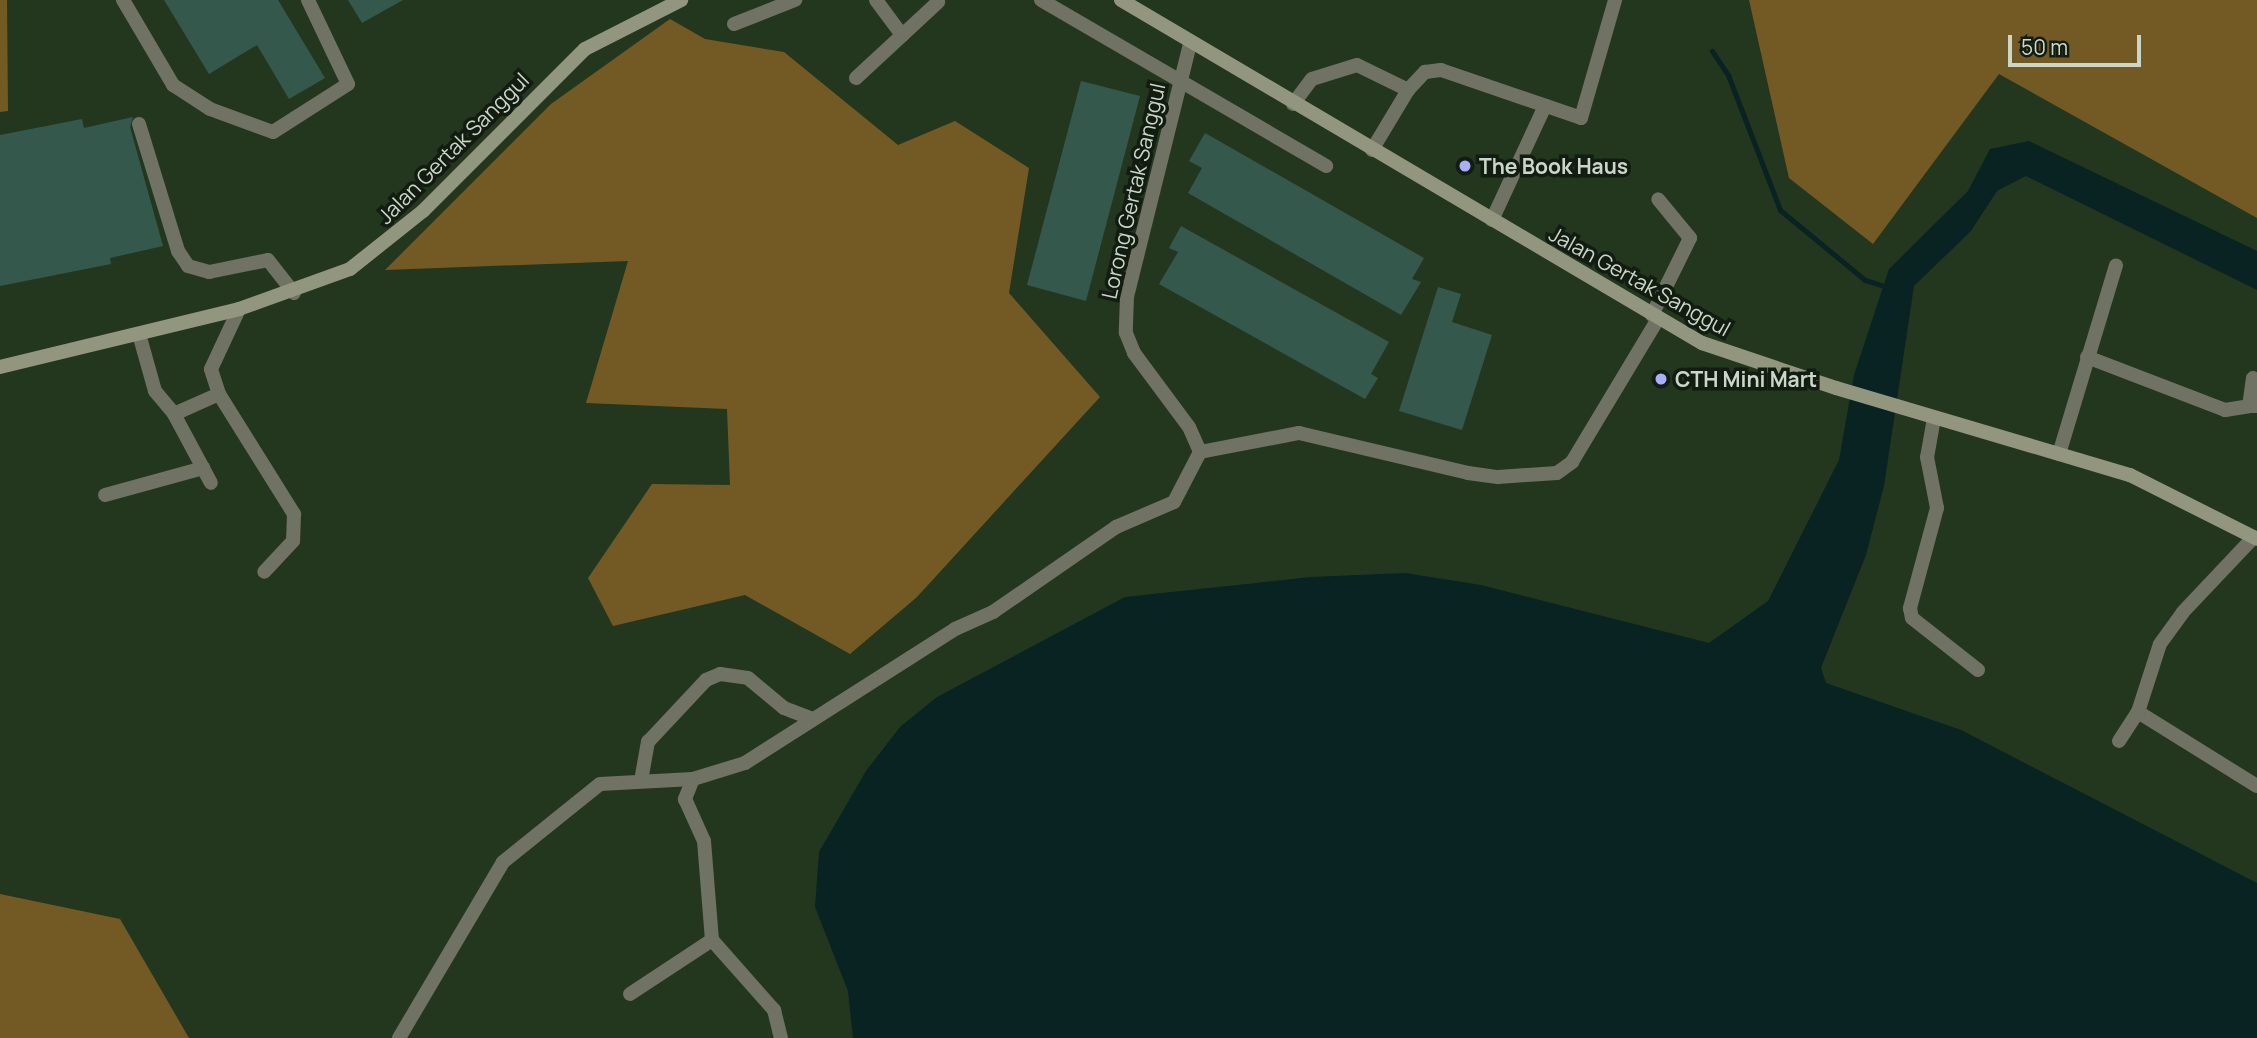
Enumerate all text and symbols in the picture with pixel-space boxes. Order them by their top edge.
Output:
scale bar [2012,21,2145,65]
text: 50 m [2021,33,2068,61]
street label: Jalan Gertak Sanggul [372,67,534,229]
street label: Lorong Gertak Sanggul [1096,81,1170,301]
place label: The Book Haus [1479,153,1628,179]
marker: The Book Haus [1457,158,1473,174]
street label: Jalan Gertak Sanggul [1545,221,1735,341]
place label: CTH Mini Mart [1675,366,1817,392]
marker: CTH Mini Mart [1653,371,1669,387]

